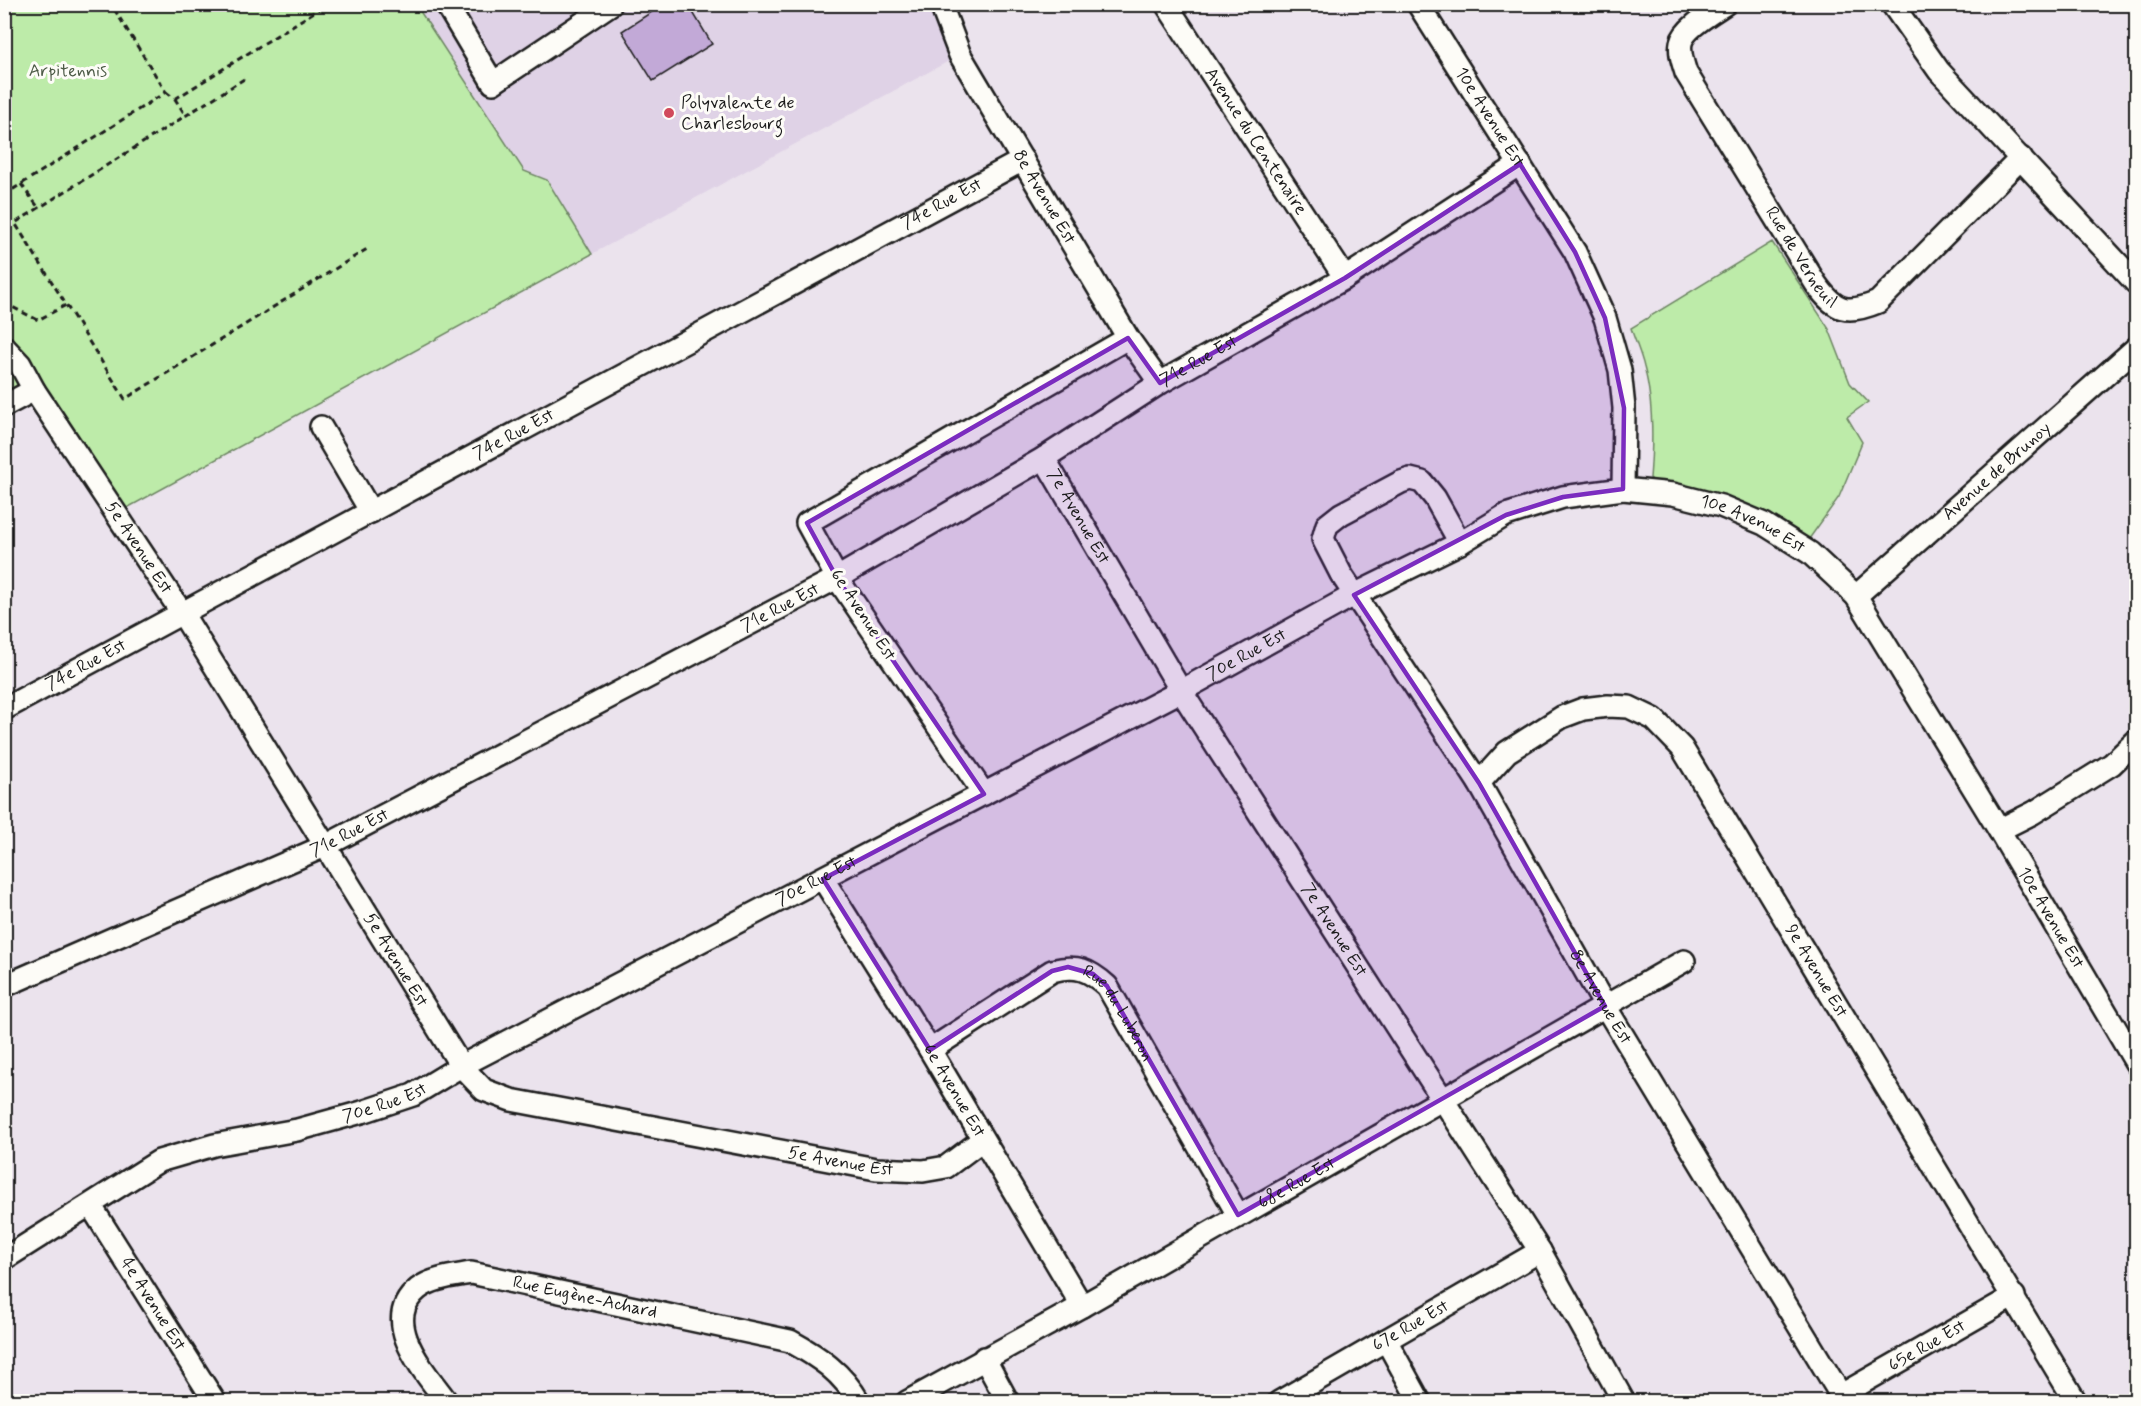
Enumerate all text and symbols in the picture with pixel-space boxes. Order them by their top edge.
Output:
park label: Arpitennis [29,59,107,83]
street label: Avenue du Centenaire [1199,63,1313,220]
street label: 10e Avenue Est [1449,63,1531,172]
place label: Polyvalente de Charlesbourg [681,91,795,138]
marker: Polyvalente de Charlesbourg [662,106,676,120]
street label: 8e Avenue Est [1007,145,1082,249]
street label: 74e Rue Est [897,172,987,235]
street label: Rue de Verneuil [1759,202,1842,314]
street label: 71e Rue Est [1156,329,1242,393]
street label: 74e Rue Est [469,403,559,466]
street label: Avenue de Brunoy [1937,417,2056,526]
street label: 7e Avenue Est [1041,465,1116,569]
street label: 10e Avenue Est [1698,489,1810,559]
street label: 5e Avenue Est [99,497,178,599]
street label: 6e Avenue Est [824,565,902,666]
street label: 71e Rue Est [737,577,824,638]
street label: 70e Rue Est [1202,623,1291,687]
street label: 74e Rue Est [41,633,131,696]
street label: 71e Rue Est [306,802,394,863]
street label: 70e Rue Est [772,850,861,912]
street label: 10e Avenue Est [2011,863,2090,974]
street label: 7e Avenue Est [1295,878,1373,982]
street label: 5e Avenue Est [358,908,434,1012]
street label: 9e Avenue Est [1779,920,1854,1022]
street label: 8e Avenue Est [1563,945,1638,1049]
street label: Rue du Luberon [1078,959,1159,1066]
street label: 6e Avenue Est [917,1039,992,1142]
street label: 70e Rue Est [340,1077,432,1129]
street label: 5e Avenue Est [786,1141,894,1182]
street label: 68e Rue Est [1253,1151,1340,1215]
street label: 4e Avenue Est [114,1253,192,1356]
street label: Rue Eugène-Achard [511,1270,659,1324]
street label: 67e Rue Est [1368,1294,1454,1358]
street label: 65e Rue Est [1884,1314,1971,1378]

